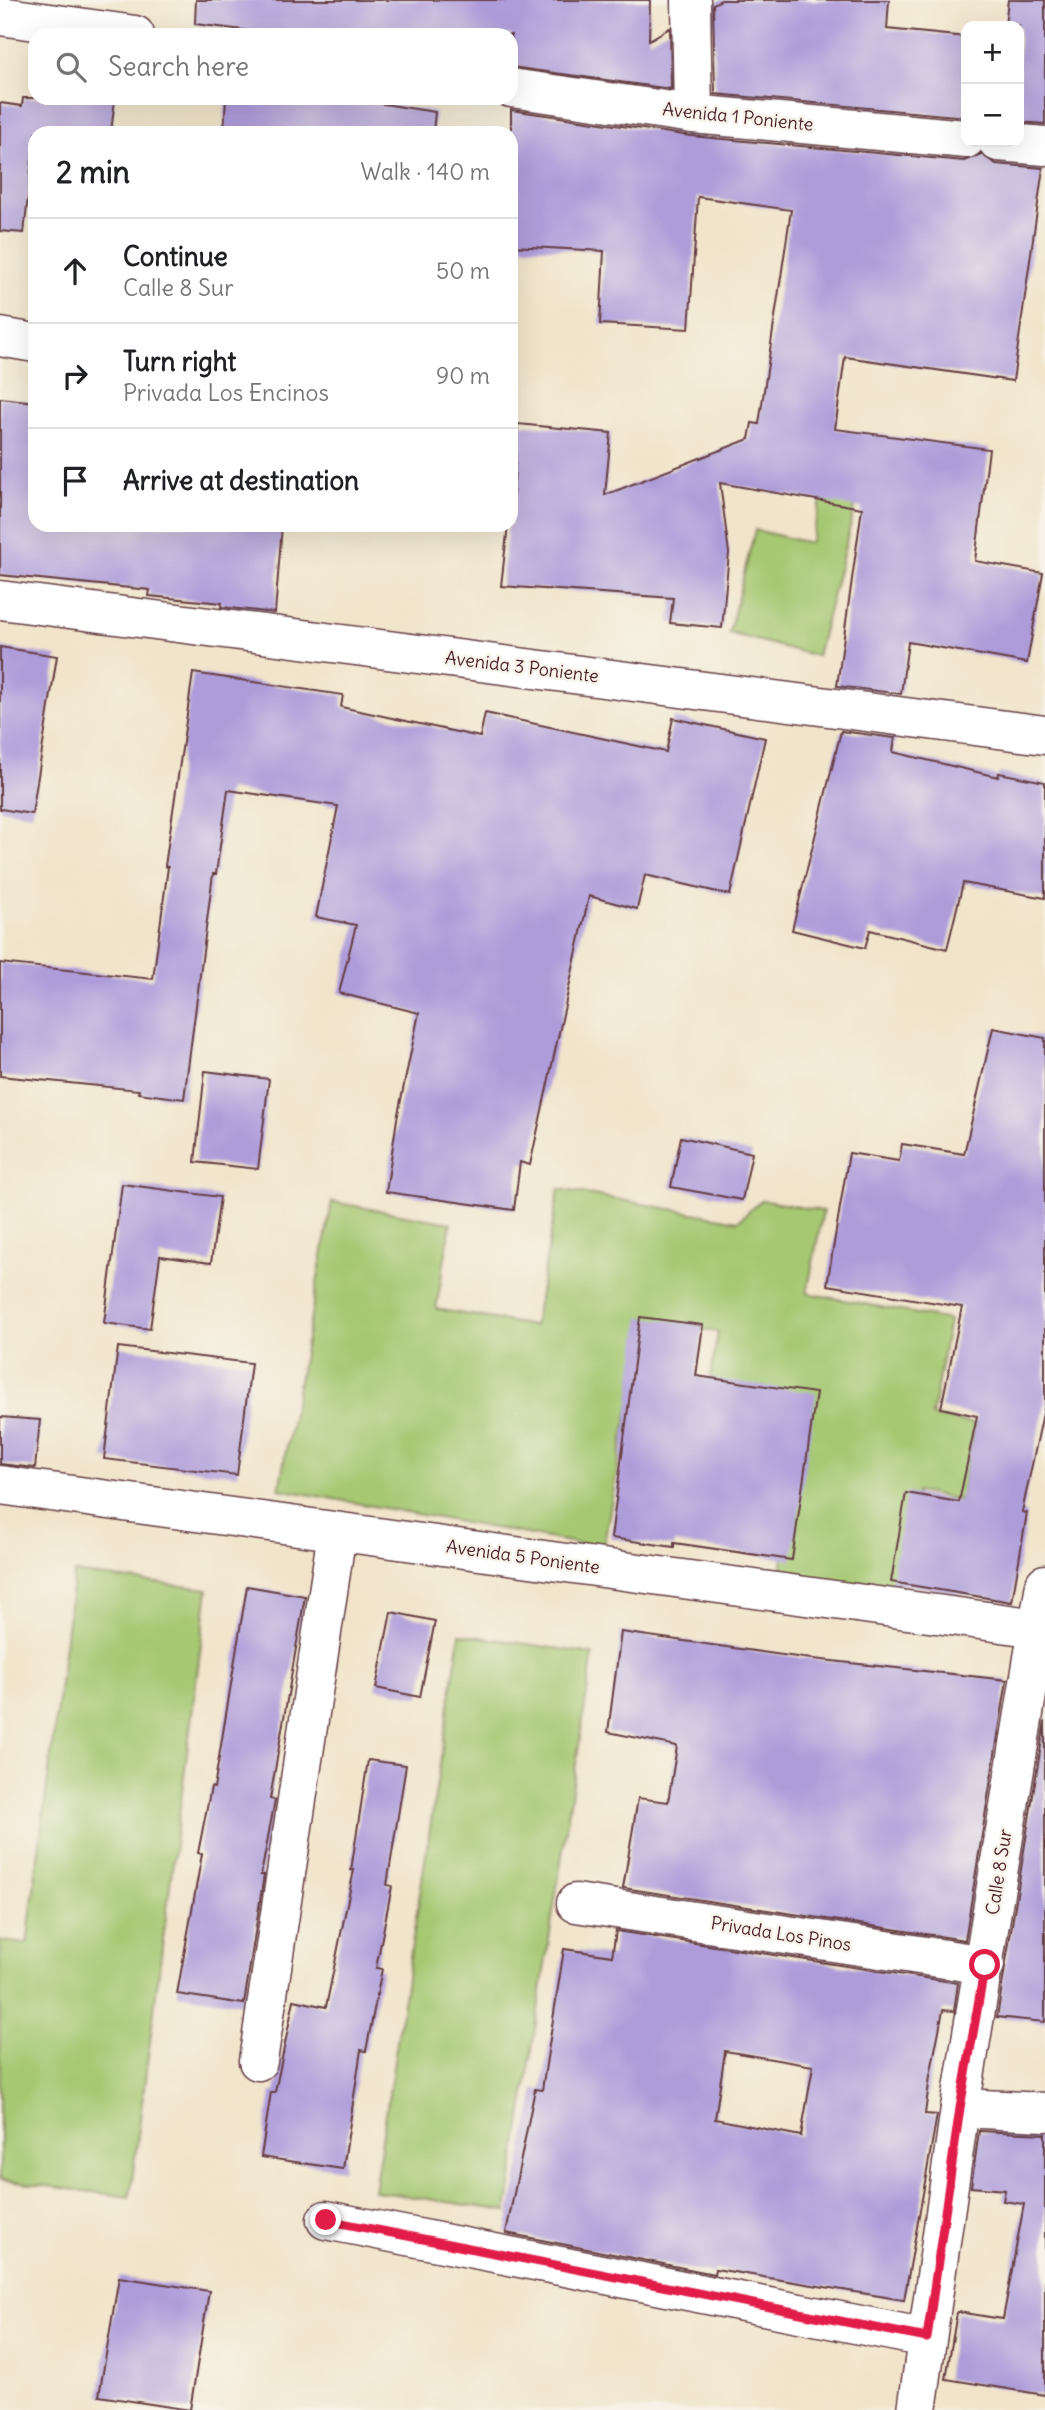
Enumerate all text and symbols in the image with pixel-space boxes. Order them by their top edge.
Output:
map controls [961,21,1024,147]
button: + [961,21,1024,84]
search box [28,28,518,105]
icon: search [52,48,90,86]
text: Search here [108,50,249,83]
button: − [961,84,1024,147]
street label: Avenida 1 Poniente [662,97,815,136]
text: 2 min [56,153,130,191]
text: Walk · 140 m [361,157,490,186]
text: Continue [123,240,228,273]
icon: ahead [56,252,94,290]
text: 50 m [436,256,490,285]
text: Calle 8 Sur [123,273,234,302]
text: Turn right [123,345,236,378]
icon: right [56,357,94,395]
text: 90 m [436,361,490,390]
text: Privada Los Encinos [123,378,329,407]
icon: arrive [56,462,94,500]
text: Arrive at destination [123,464,359,497]
street label: Avenida 3 Poniente [444,646,600,687]
street label: Avenida 5 Poniente [445,1534,601,1579]
street label: Calle 8 Sur [980,1827,1017,1916]
street label: Privada Los Pinos [709,1911,853,1956]
route start [969,1949,1000,1980]
route end [310,2204,341,2235]

